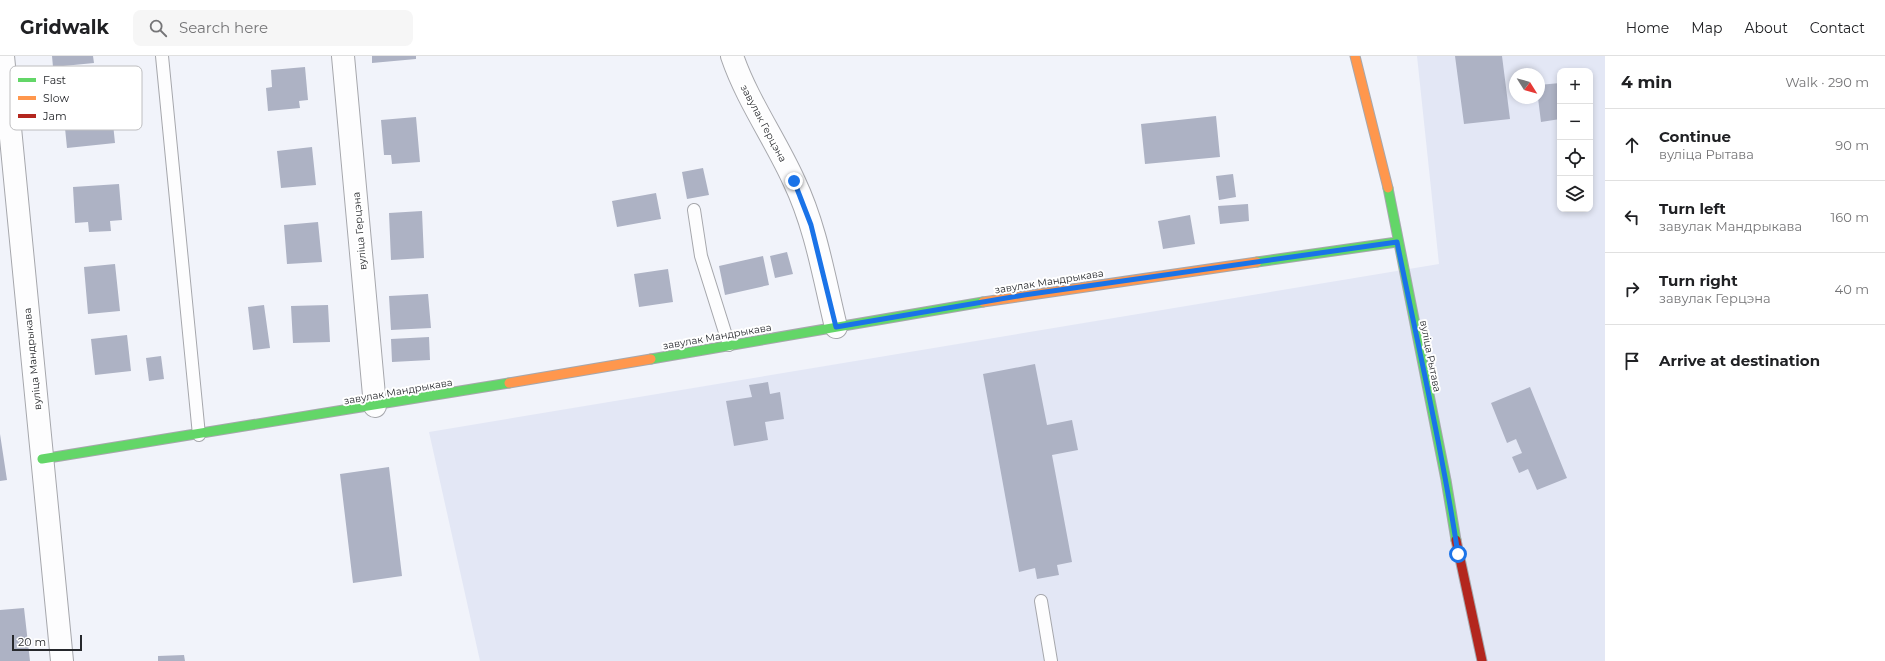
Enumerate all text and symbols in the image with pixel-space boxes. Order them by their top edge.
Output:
search box [133,10,413,46]
text: Gridwalk [20,16,109,39]
icon: search [147,17,169,39]
text: Search here [179,18,268,37]
text: Home [1626,19,1669,37]
text: Map [1691,19,1722,37]
text: About [1744,19,1788,37]
text: Contact [1810,19,1865,37]
legend [10,66,142,130]
north arrow [1509,68,1545,104]
map controls [1557,68,1593,212]
button: + [1557,68,1593,104]
text: 4 min [1621,72,1672,92]
text: Fast [43,73,67,87]
text: Walk · 290 m [1785,74,1869,90]
street label: завулак Герцэна [738,82,789,164]
text: Slow [43,91,69,105]
button: − [1557,104,1593,140]
text: Jam [42,109,67,123]
text: Continue [1659,127,1731,146]
icon: ahead [1621,134,1643,156]
text: 90 m [1835,137,1869,153]
button: locate [1557,140,1593,176]
text: вуліца Рытава [1659,146,1754,162]
route end [785,172,803,190]
button: layers [1557,176,1593,212]
street label: вуліца Герцэна [350,191,369,271]
text: Turn left [1659,199,1726,218]
icon: left [1621,206,1643,228]
text: 160 m [1831,209,1869,225]
text: завулак Мандрыкава [1659,218,1802,234]
street label: завулак Мандрыкава [994,266,1104,297]
text: Turn right [1659,271,1738,290]
icon: right [1621,278,1643,300]
text: 40 m [1835,281,1869,297]
text: завулак Герцэна [1659,290,1771,306]
street label: вуліца Мандрыкава [21,307,44,411]
street label: вуліца Рытава [1417,319,1444,393]
street label: завулак Мандрыкава [662,321,772,352]
icon: arrive [1621,350,1643,372]
text: Arrive at destination [1659,351,1820,370]
street label: завулак Мандрыкава [343,376,453,407]
route start [1449,545,1467,563]
scale bar [12,633,82,652]
text: 20 m [18,635,46,649]

